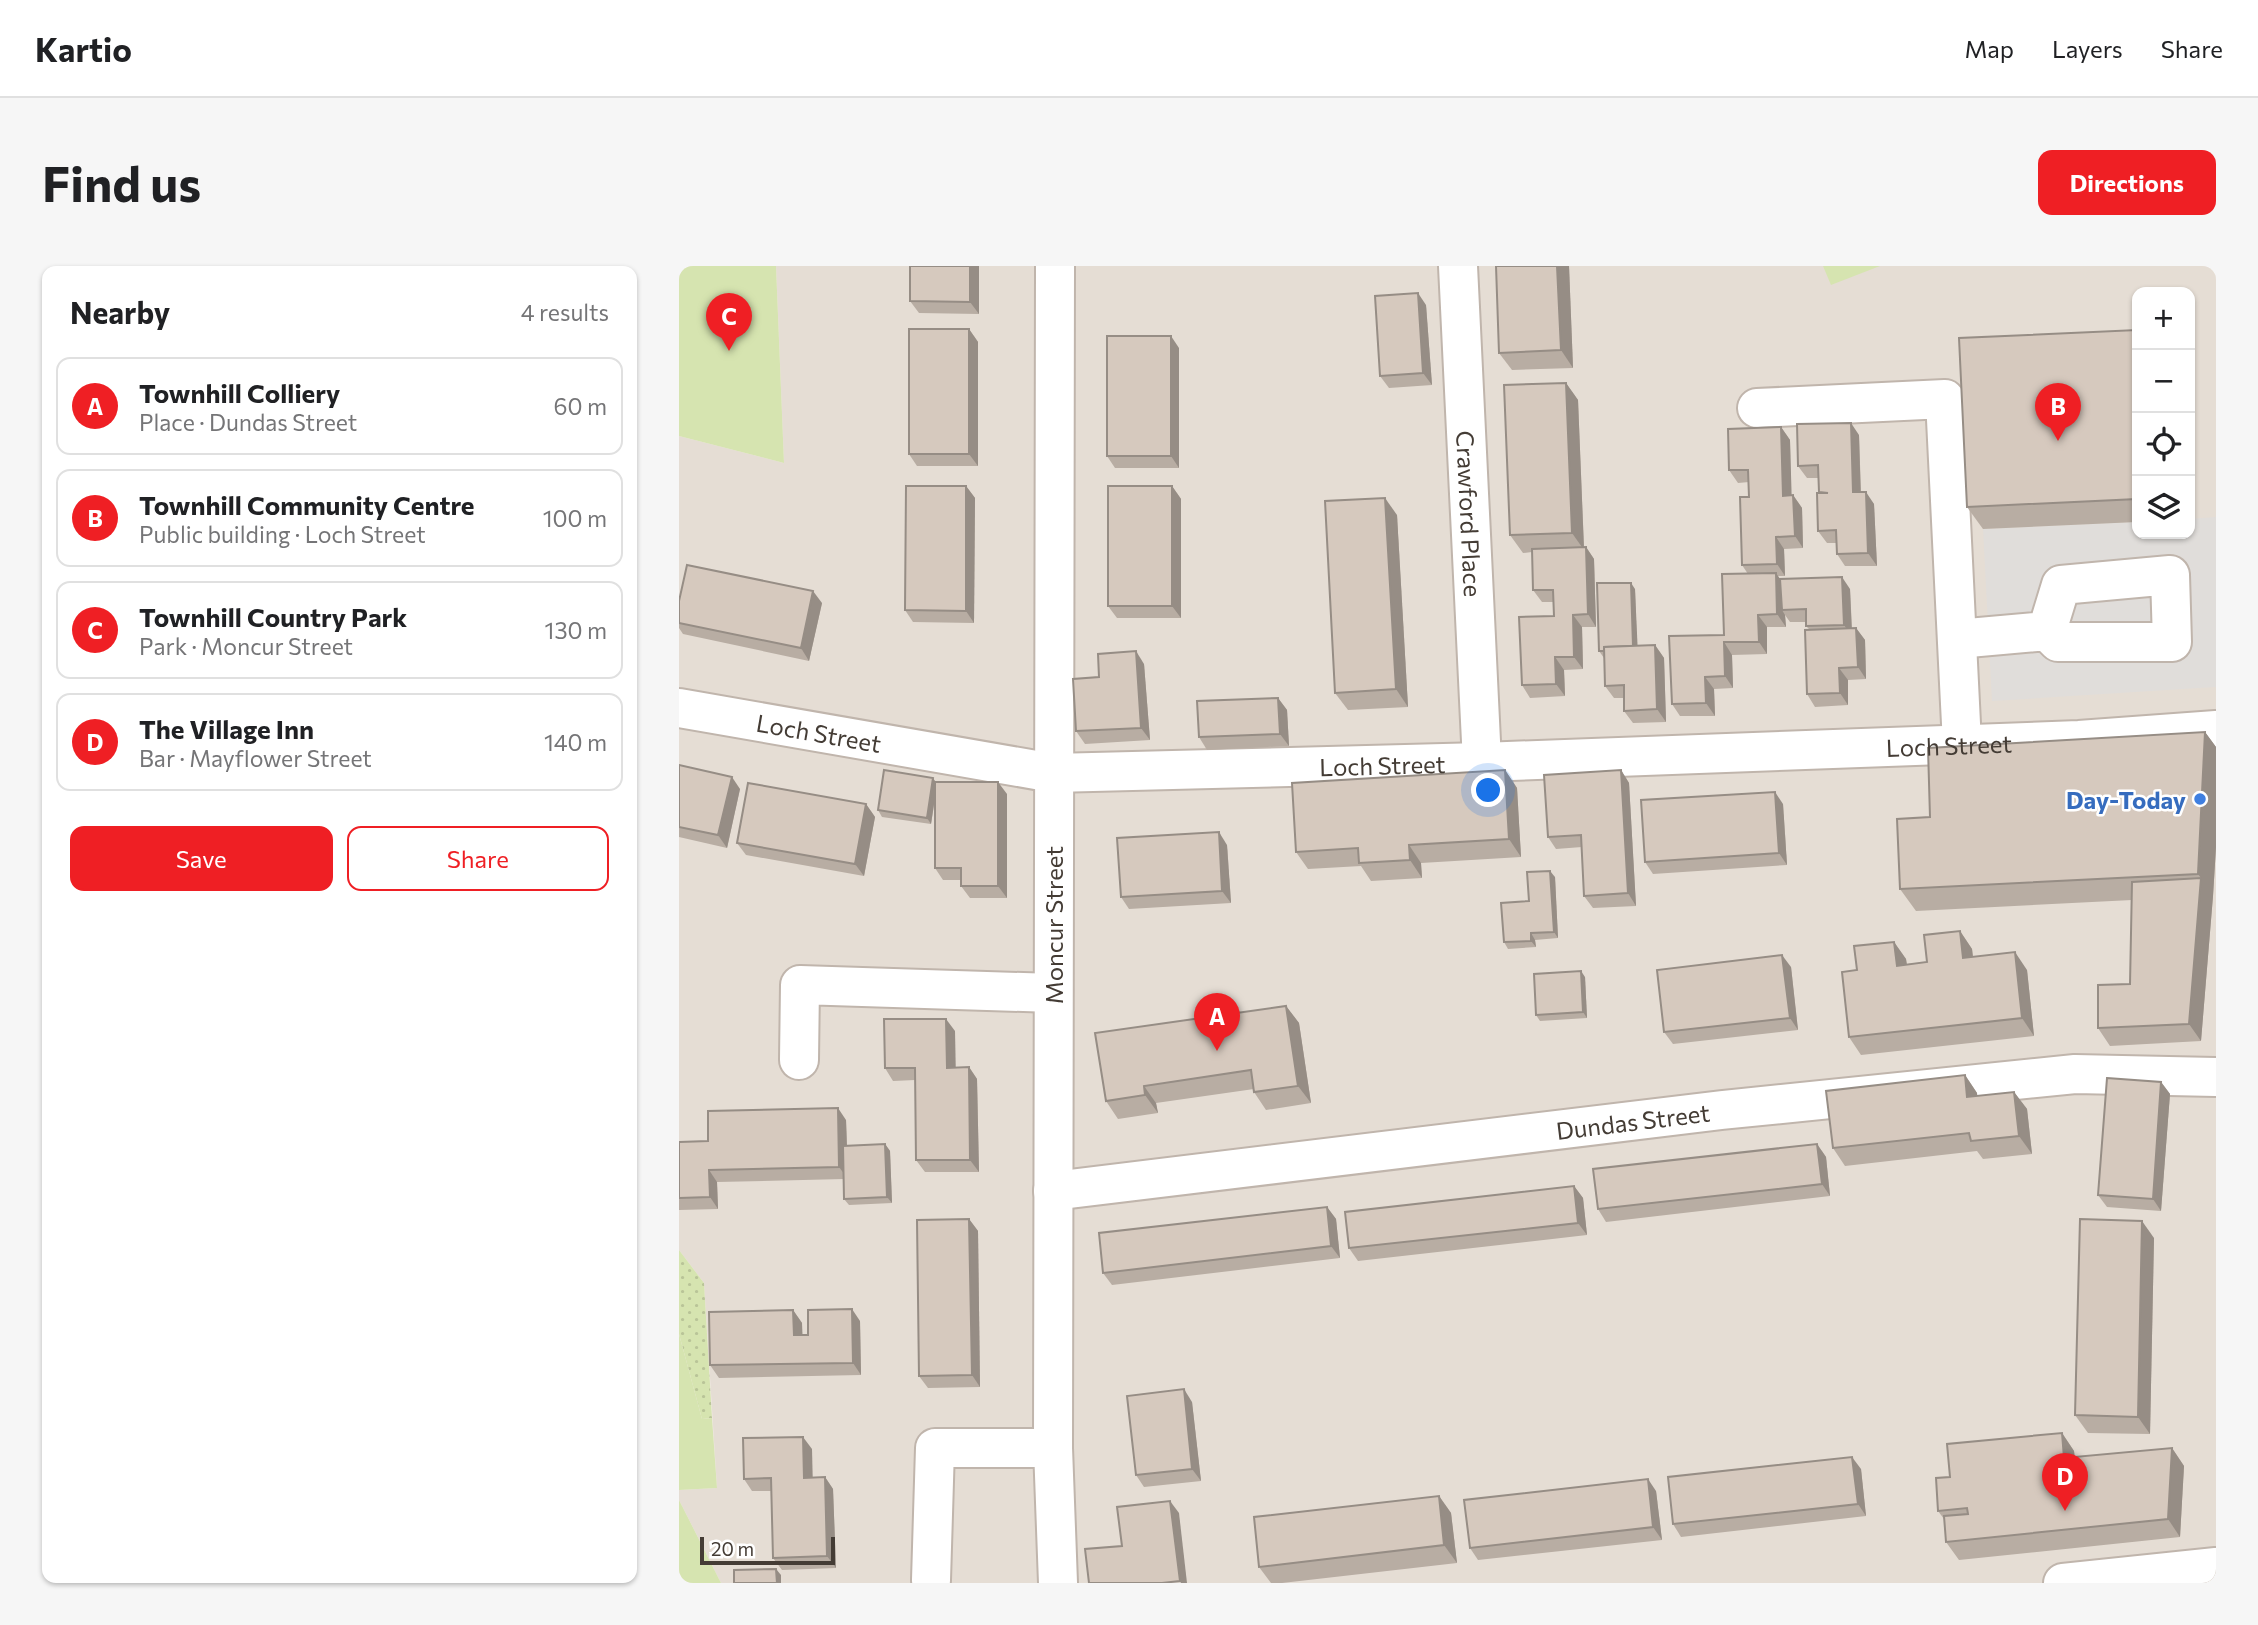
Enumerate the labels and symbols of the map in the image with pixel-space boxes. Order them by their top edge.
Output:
pin: C [706,293,752,351]
pin: B [2035,383,2081,441]
street label: Crawford Place [1451,430,1488,598]
street label: Loch Street [754,707,884,757]
street label: Loch Street [1885,728,2013,762]
street label: Loch Street [1319,748,1446,781]
your location [1471,773,1505,807]
place label: Day-Today [2066,785,2186,814]
marker: Day-Today [2192,791,2208,807]
street label: Moncur Street [1039,846,1068,1004]
pin: A [1194,993,1240,1051]
street label: Dundas Street [1554,1097,1711,1144]
pin: D [2042,1453,2088,1511]
scale bar [700,1534,835,1566]

